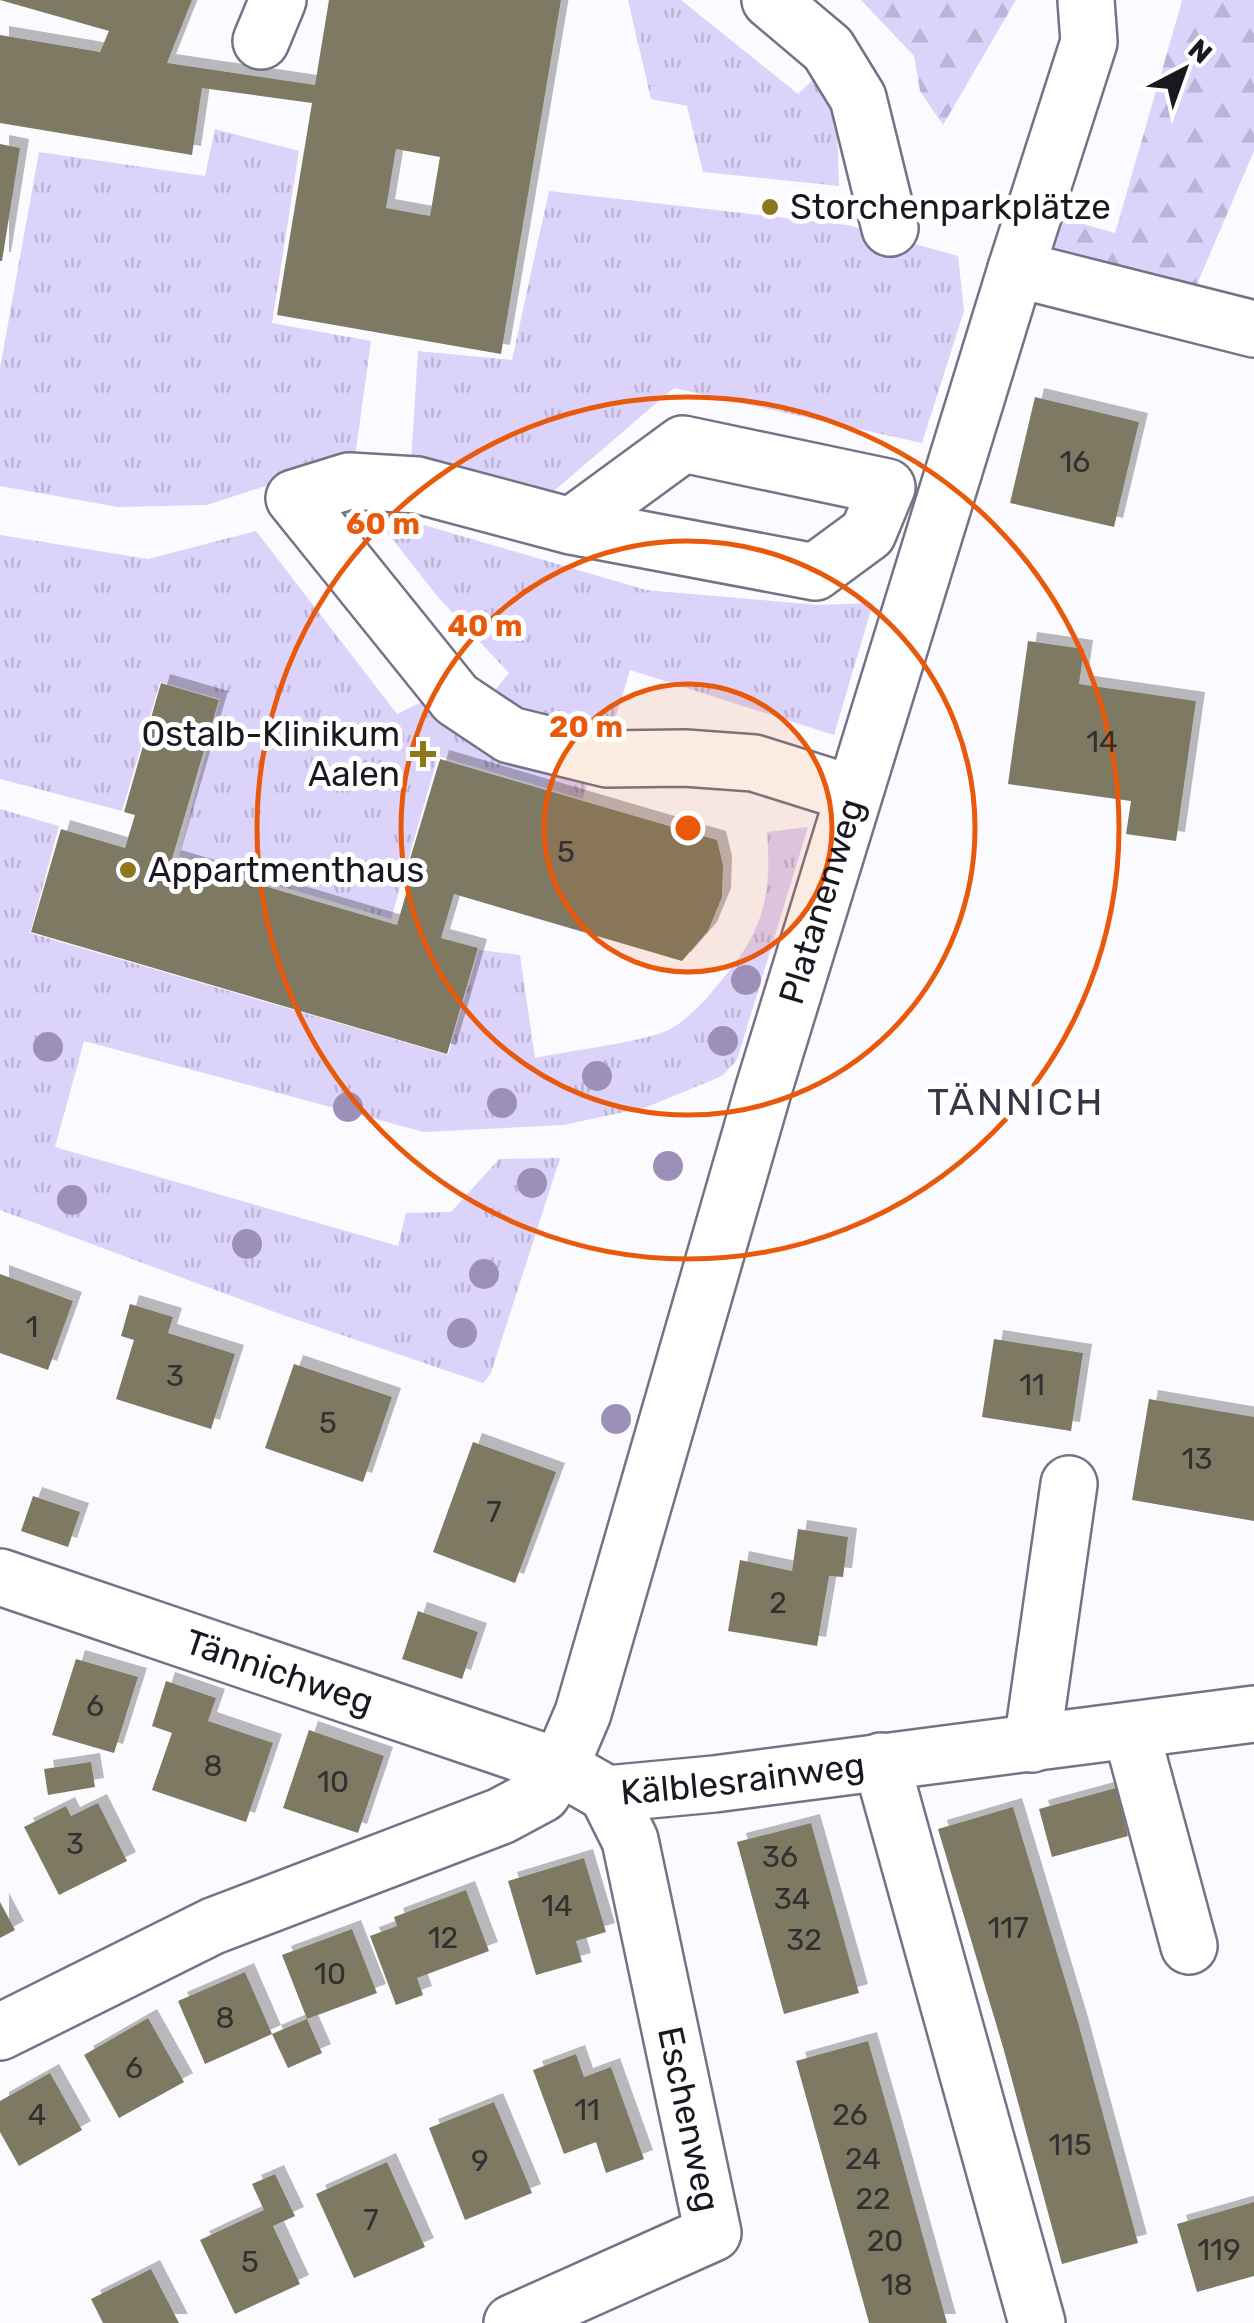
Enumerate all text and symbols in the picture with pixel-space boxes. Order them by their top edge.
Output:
north arrow [1134,20,1234,120]
text: N [1182,32,1218,71]
place label: Storchenparkplätze [790,186,1111,228]
marker: Storchenparkplätze [759,196,781,218]
house number: 16 [1060,444,1090,480]
text: 60 m [346,506,420,542]
text: 40 m [448,608,522,644]
text: 20 m [549,709,623,745]
place label: Ostalb-Klinikum Aalen [142,713,400,795]
house number: 14 [1086,724,1118,760]
marker: Ostalb-Klinikum Aalen [410,741,436,767]
street label: Platanenweg [770,793,873,1009]
centre of rings [670,810,706,846]
house number: 5 [557,834,575,870]
place label: Appartmenthaus [148,849,424,891]
marker: Appartmenthaus [117,859,139,881]
district label: TÄNNICH [927,1079,1105,1125]
house number: 1 [26,1309,38,1345]
house number: 3 [166,1358,184,1394]
house number: 11 [1019,1367,1045,1403]
house number: 5 [319,1405,337,1441]
house number: 13 [1182,1441,1212,1477]
house number: 7 [486,1494,502,1530]
house number: 2 [769,1585,787,1621]
street label: Tännichweg [180,1620,379,1723]
house number: 6 [86,1688,104,1724]
street label: Kälblesrainweg [619,1744,867,1814]
house number: 8 [203,1748,223,1784]
house number: 10 [317,1764,349,1800]
house number: 3 [66,1826,84,1862]
house number: 36 [762,1839,798,1875]
house number: 34 [774,1881,810,1917]
house number: 14 [541,1888,573,1924]
house number: 117 [987,1910,1029,1946]
house number: 12 [428,1920,458,1956]
house number: 32 [786,1922,822,1958]
house number: 10 [314,1956,346,1992]
house number: 8 [215,2000,235,2036]
street label: Eschenweg [649,2023,729,2215]
house number: 6 [125,2050,143,2086]
house number: 11 [574,2092,600,2128]
house number: 4 [28,2097,46,2133]
house number: 26 [832,2097,868,2133]
house number: 115 [1048,2127,1092,2163]
house number: 24 [845,2141,881,2177]
house number: 9 [471,2143,489,2179]
house number: 22 [855,2181,891,2217]
house number: 7 [363,2202,379,2238]
house number: 20 [867,2223,903,2259]
house number: 119 [1197,2232,1241,2268]
house number: 5 [241,2244,259,2280]
house number: 18 [881,2267,913,2303]

